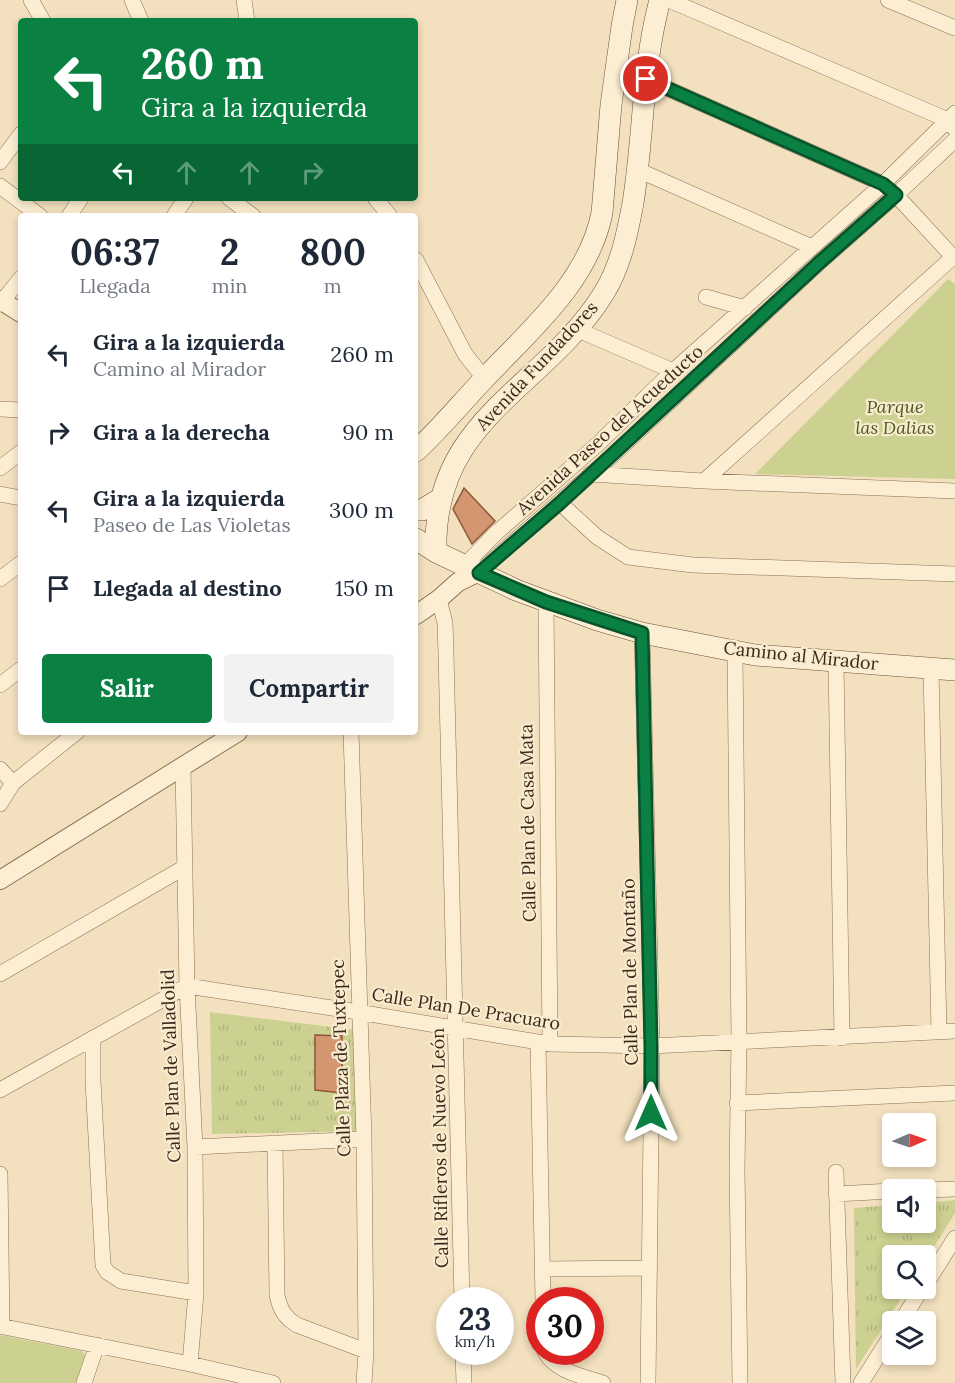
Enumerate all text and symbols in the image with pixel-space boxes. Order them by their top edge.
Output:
text: 260 m [141,37,264,91]
icon: left [42,42,120,120]
pin [620,53,671,104]
icon: arrive [629,62,662,95]
text: Gira a la izquierda [141,90,368,124]
icon: left [107,156,140,189]
icon: ahead [170,156,203,189]
icon: ahead [233,156,266,189]
icon: right [296,156,329,189]
text: 06:37 [70,229,160,275]
text: 2 [220,229,239,275]
text: 800 [300,229,366,275]
text: Llegada [79,273,151,298]
text: min [212,273,247,298]
text: m [324,273,342,298]
street label: Avenida Fundadores [470,296,603,436]
text: Gira a la izquierda [93,328,285,356]
icon: left [42,338,75,371]
text: 260 m [330,340,394,368]
street label: Avenida Paseo del Acueducto [511,340,708,520]
text: Camino al Mirador [93,356,266,381]
park label: Parque las Dalias [855,395,935,439]
icon: right [42,416,75,449]
text: Gira a la derecha [93,418,270,446]
text: 90 m [342,418,394,446]
text: Gira a la izquierda [93,484,285,512]
icon: left [42,494,75,527]
text: 300 m [329,496,394,524]
text: Paseo de Las Violetas [93,512,291,537]
icon: arrive [42,572,75,605]
text: Llegada al destino [93,574,282,602]
text: 150 m [335,574,394,602]
street label: Camino al Mirador [722,636,880,675]
button: Salir [42,654,212,723]
button: Compartir [224,654,394,723]
street label: Calle Plan de Casa Mata [514,724,541,922]
street label: Calle Plan de Montaño [616,878,643,1066]
street label: Calle Plaza de Tuxtepec [326,959,355,1157]
street label: Calle Plan de Valladolid [156,969,185,1163]
street label: Calle Plan De Pracuaro [370,982,562,1035]
street label: Calle Rifleros de Nuevo León [426,1028,453,1268]
position arrow [619,1081,683,1145]
north arrow [882,1113,936,1167]
map controls [882,1113,936,1365]
button: sound [882,1179,936,1233]
button: search [882,1245,936,1299]
speed limit sign: 30 [526,1287,604,1365]
text: 23 [459,1300,491,1338]
button: layers [882,1311,936,1365]
text: km/h [455,1332,495,1351]

